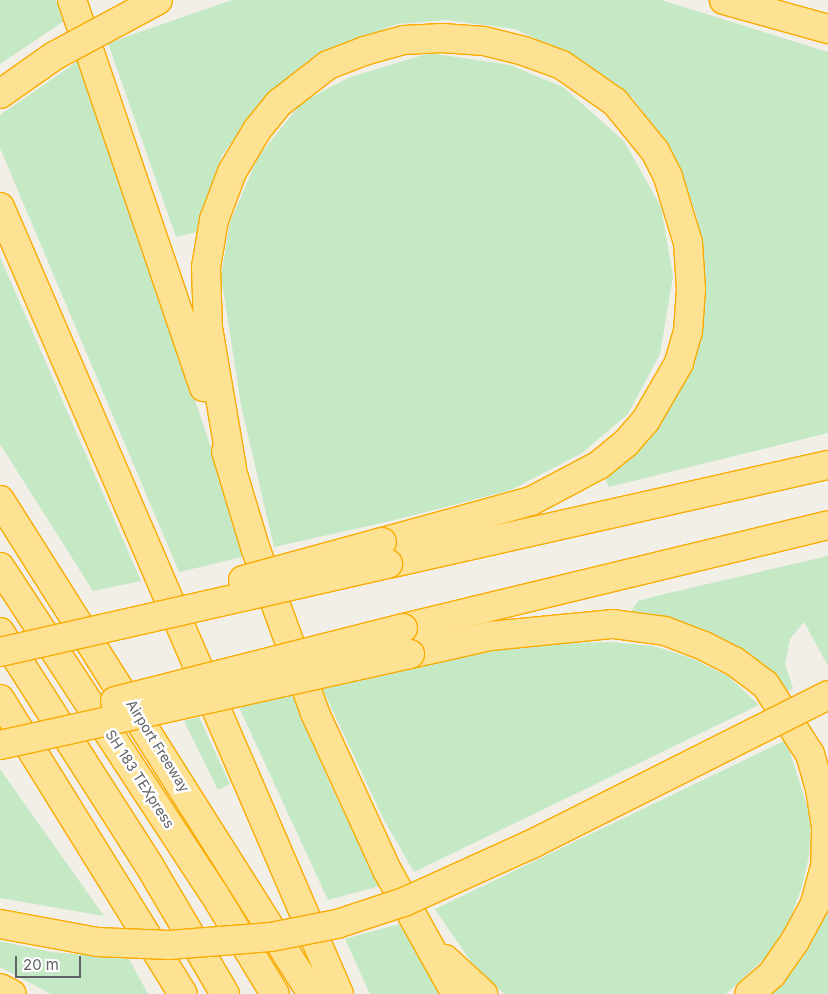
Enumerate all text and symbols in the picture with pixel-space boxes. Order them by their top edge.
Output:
street label: Airport Freeway [123,697,193,795]
street label: SH 183 TEXpress [102,727,178,831]
scale bar [18,946,84,978]
text: 20 m [23,955,59,974]

